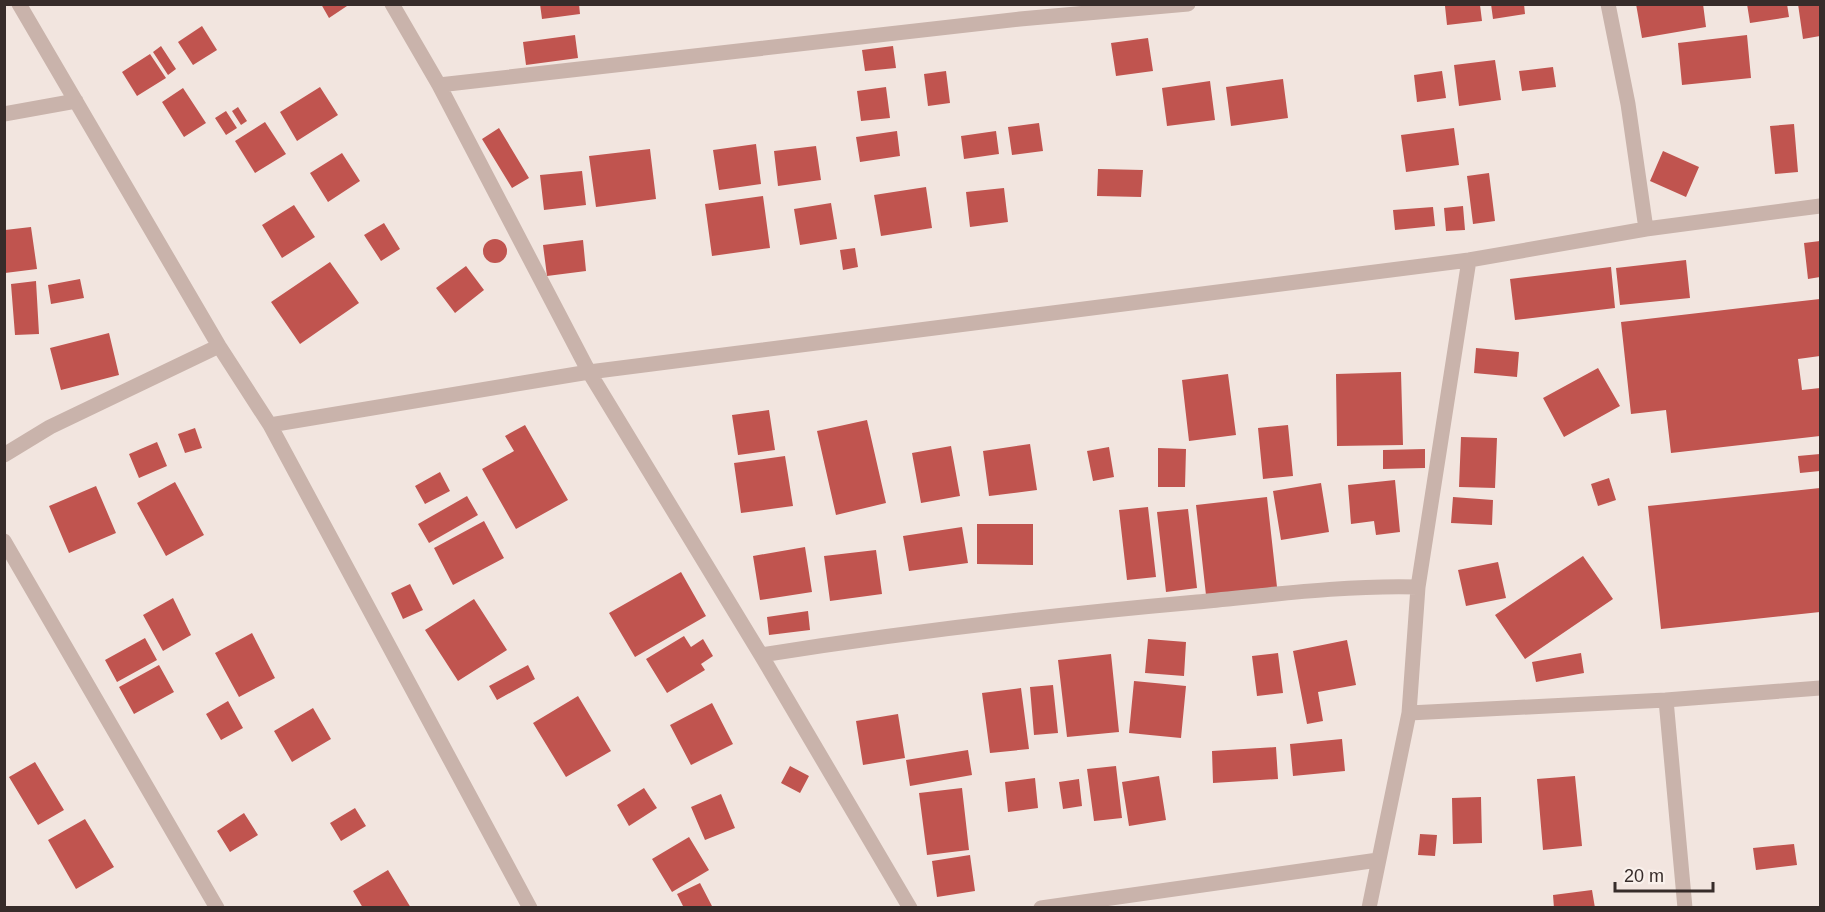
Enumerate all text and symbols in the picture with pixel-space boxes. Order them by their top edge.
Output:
scale bar [1615,855,1712,893]
text: 20 m [1624,866,1664,886]

